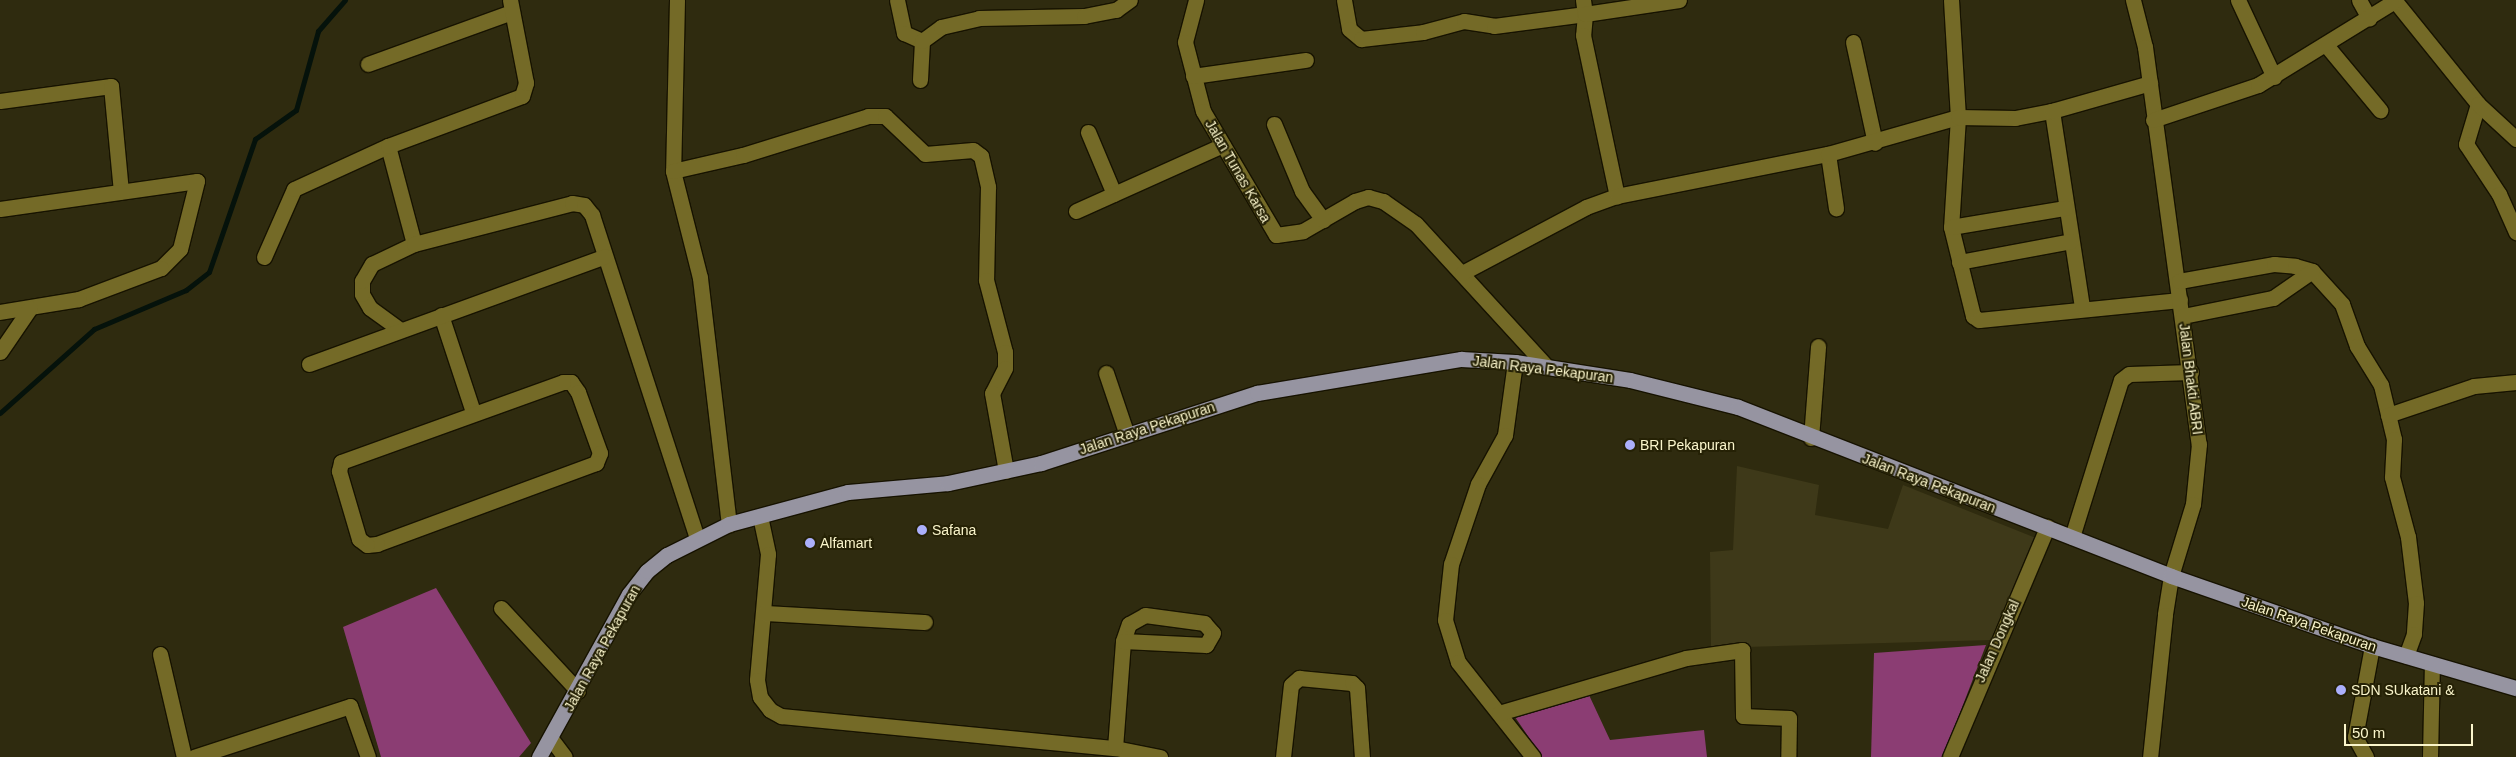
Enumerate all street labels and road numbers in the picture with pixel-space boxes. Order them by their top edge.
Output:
street label: Jalan Tunas Karsa [1202,116,1274,226]
street label: Jalan Bhakti ABRI [2176,322,2206,436]
street label: Jalan Raya Pekapuran [1472,352,1614,386]
street label: Jalan Raya Pekapuran [1077,398,1217,458]
street label: Jalan Raya Pekapuran [1860,450,1998,516]
street label: Jalan Raya Pekapuran [560,582,644,714]
street label: Jalan Raya Pekapuran [2239,593,2379,655]
street label: Jalan Dongkal [1971,597,2023,685]

